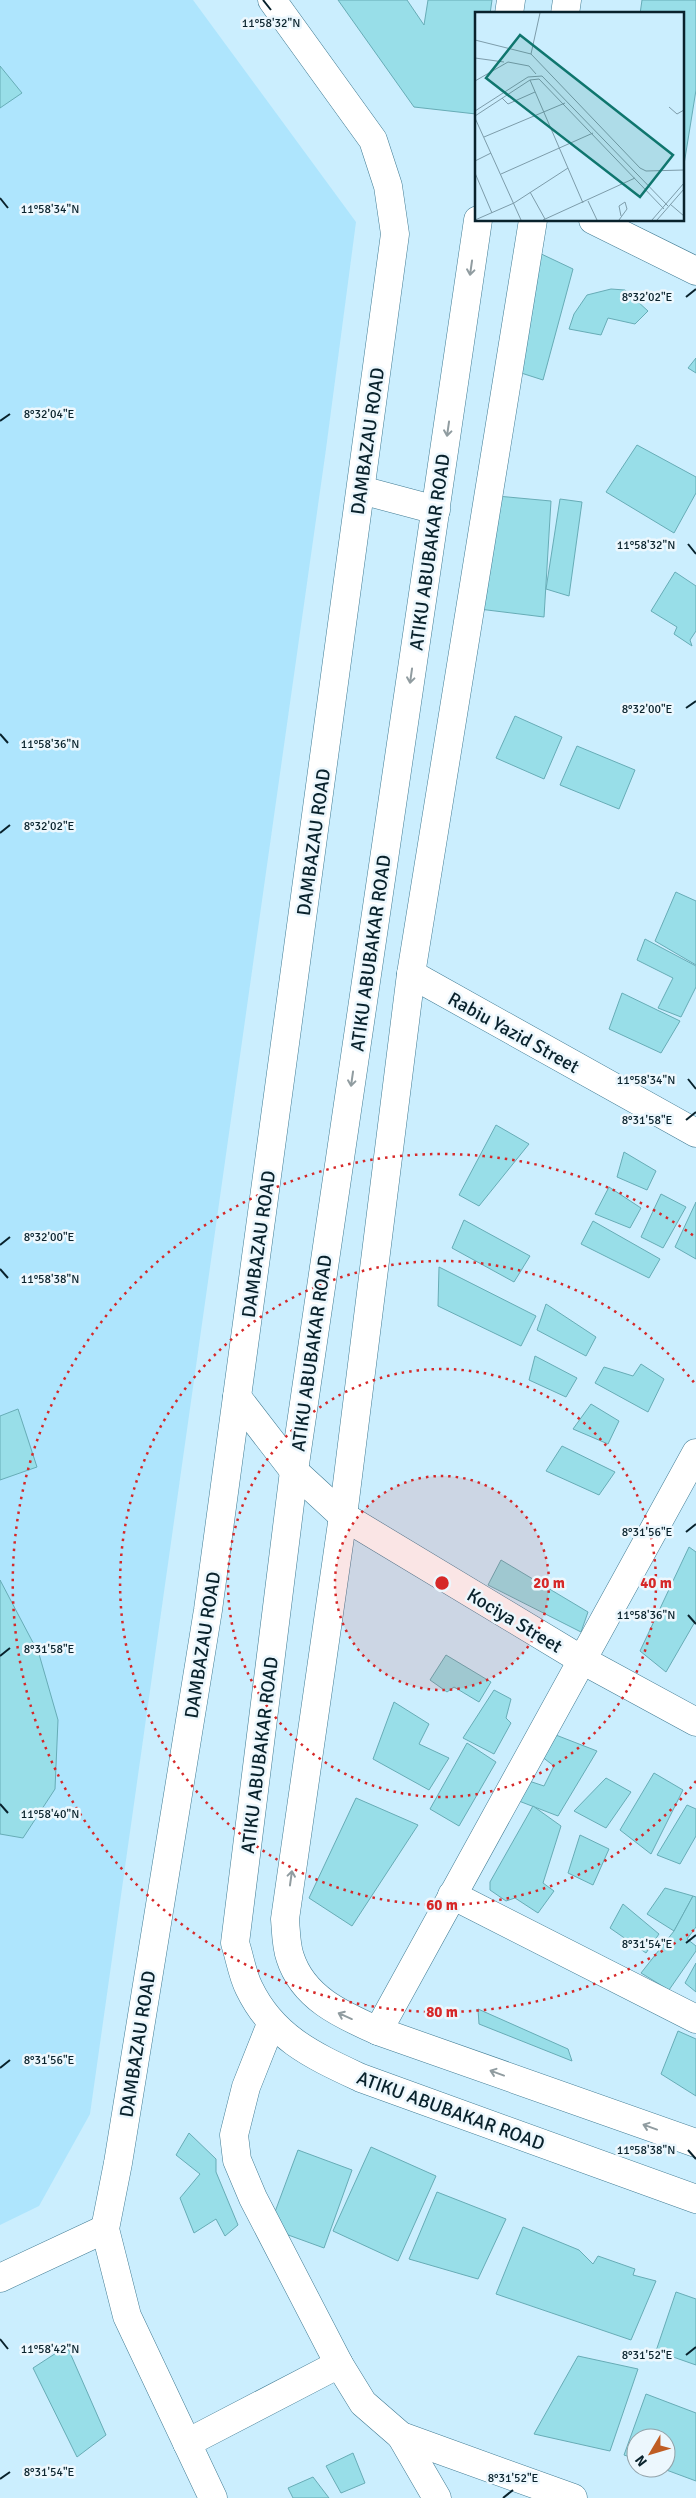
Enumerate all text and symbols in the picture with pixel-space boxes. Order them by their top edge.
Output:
inset map [475,12,684,221]
text: 11°58'32"N [242,16,300,31]
text: 11°58'34"N [21,202,79,217]
one-way arrow [466,260,476,276]
text: 8°32'02"E [622,290,673,305]
street label: DAMBAZAU ROAD [346,366,390,516]
text: 8°32'04"E [24,407,75,422]
one-way arrow [442,421,452,437]
street label: ATIKU ABUBAKAR ROAD [404,452,456,652]
text: 11°58'32"N [617,538,675,553]
one-way arrow [406,668,416,684]
text: 8°32'00"E [622,702,673,717]
text: 11°58'36"N [21,737,79,752]
street label: DAMBAZAU ROAD [292,767,336,917]
text: 8°32'02"E [24,819,75,834]
street label: ATIKU ABUBAKAR ROAD [345,853,397,1053]
street label: Rabiu Yazid Street [444,987,584,1079]
one-way arrow [346,1071,356,1087]
text: 11°58'34"N [617,1073,675,1088]
text: 8°31'58"E [622,1113,673,1128]
street label: DAMBAZAU ROAD [237,1169,281,1319]
text: 8°32'00"E [24,1230,75,1245]
street label: ATIKU ABUBAKAR ROAD [286,1253,338,1453]
text: 11°58'38"N [21,1272,79,1287]
text: 8°31'56"E [622,1525,673,1540]
street label: DAMBAZAU ROAD [180,1570,226,1720]
centre of rings [433,1574,451,1592]
text: 20 m [533,1574,565,1592]
text: 40 m [640,1574,672,1592]
street label: Kociya Street [462,1583,567,1659]
text: 11°58'36"N [617,1608,675,1623]
text: 8°31'58"E [24,1642,75,1657]
street label: ATIKU ABUBAKAR ROAD [236,1655,284,1855]
text: 11°58'40"N [21,1807,79,1822]
one-way arrow [286,1870,296,1886]
text: 60 m [426,1896,458,1914]
text: 8°31'54"E [622,1937,673,1952]
street label: DAMBAZAU ROAD [115,1969,161,2119]
text: 80 m [426,2003,458,2021]
one-way arrow [338,2010,353,2020]
text: 8°31'56"E [24,2053,75,2068]
street label: ATIKU ABUBAKAR ROAD [353,2066,548,2156]
one-way arrow [490,2068,505,2077]
one-way arrow [643,2122,658,2131]
text: 11°58'38"N [617,2143,675,2158]
text: 11°58'42"N [21,2342,79,2357]
text: 8°31'52"E [622,2348,673,2363]
north arrow [626,2428,676,2478]
text: N [631,2452,651,2470]
text: 8°31'54"E [24,2465,75,2480]
text: 8°31'52"E [488,2471,539,2486]

